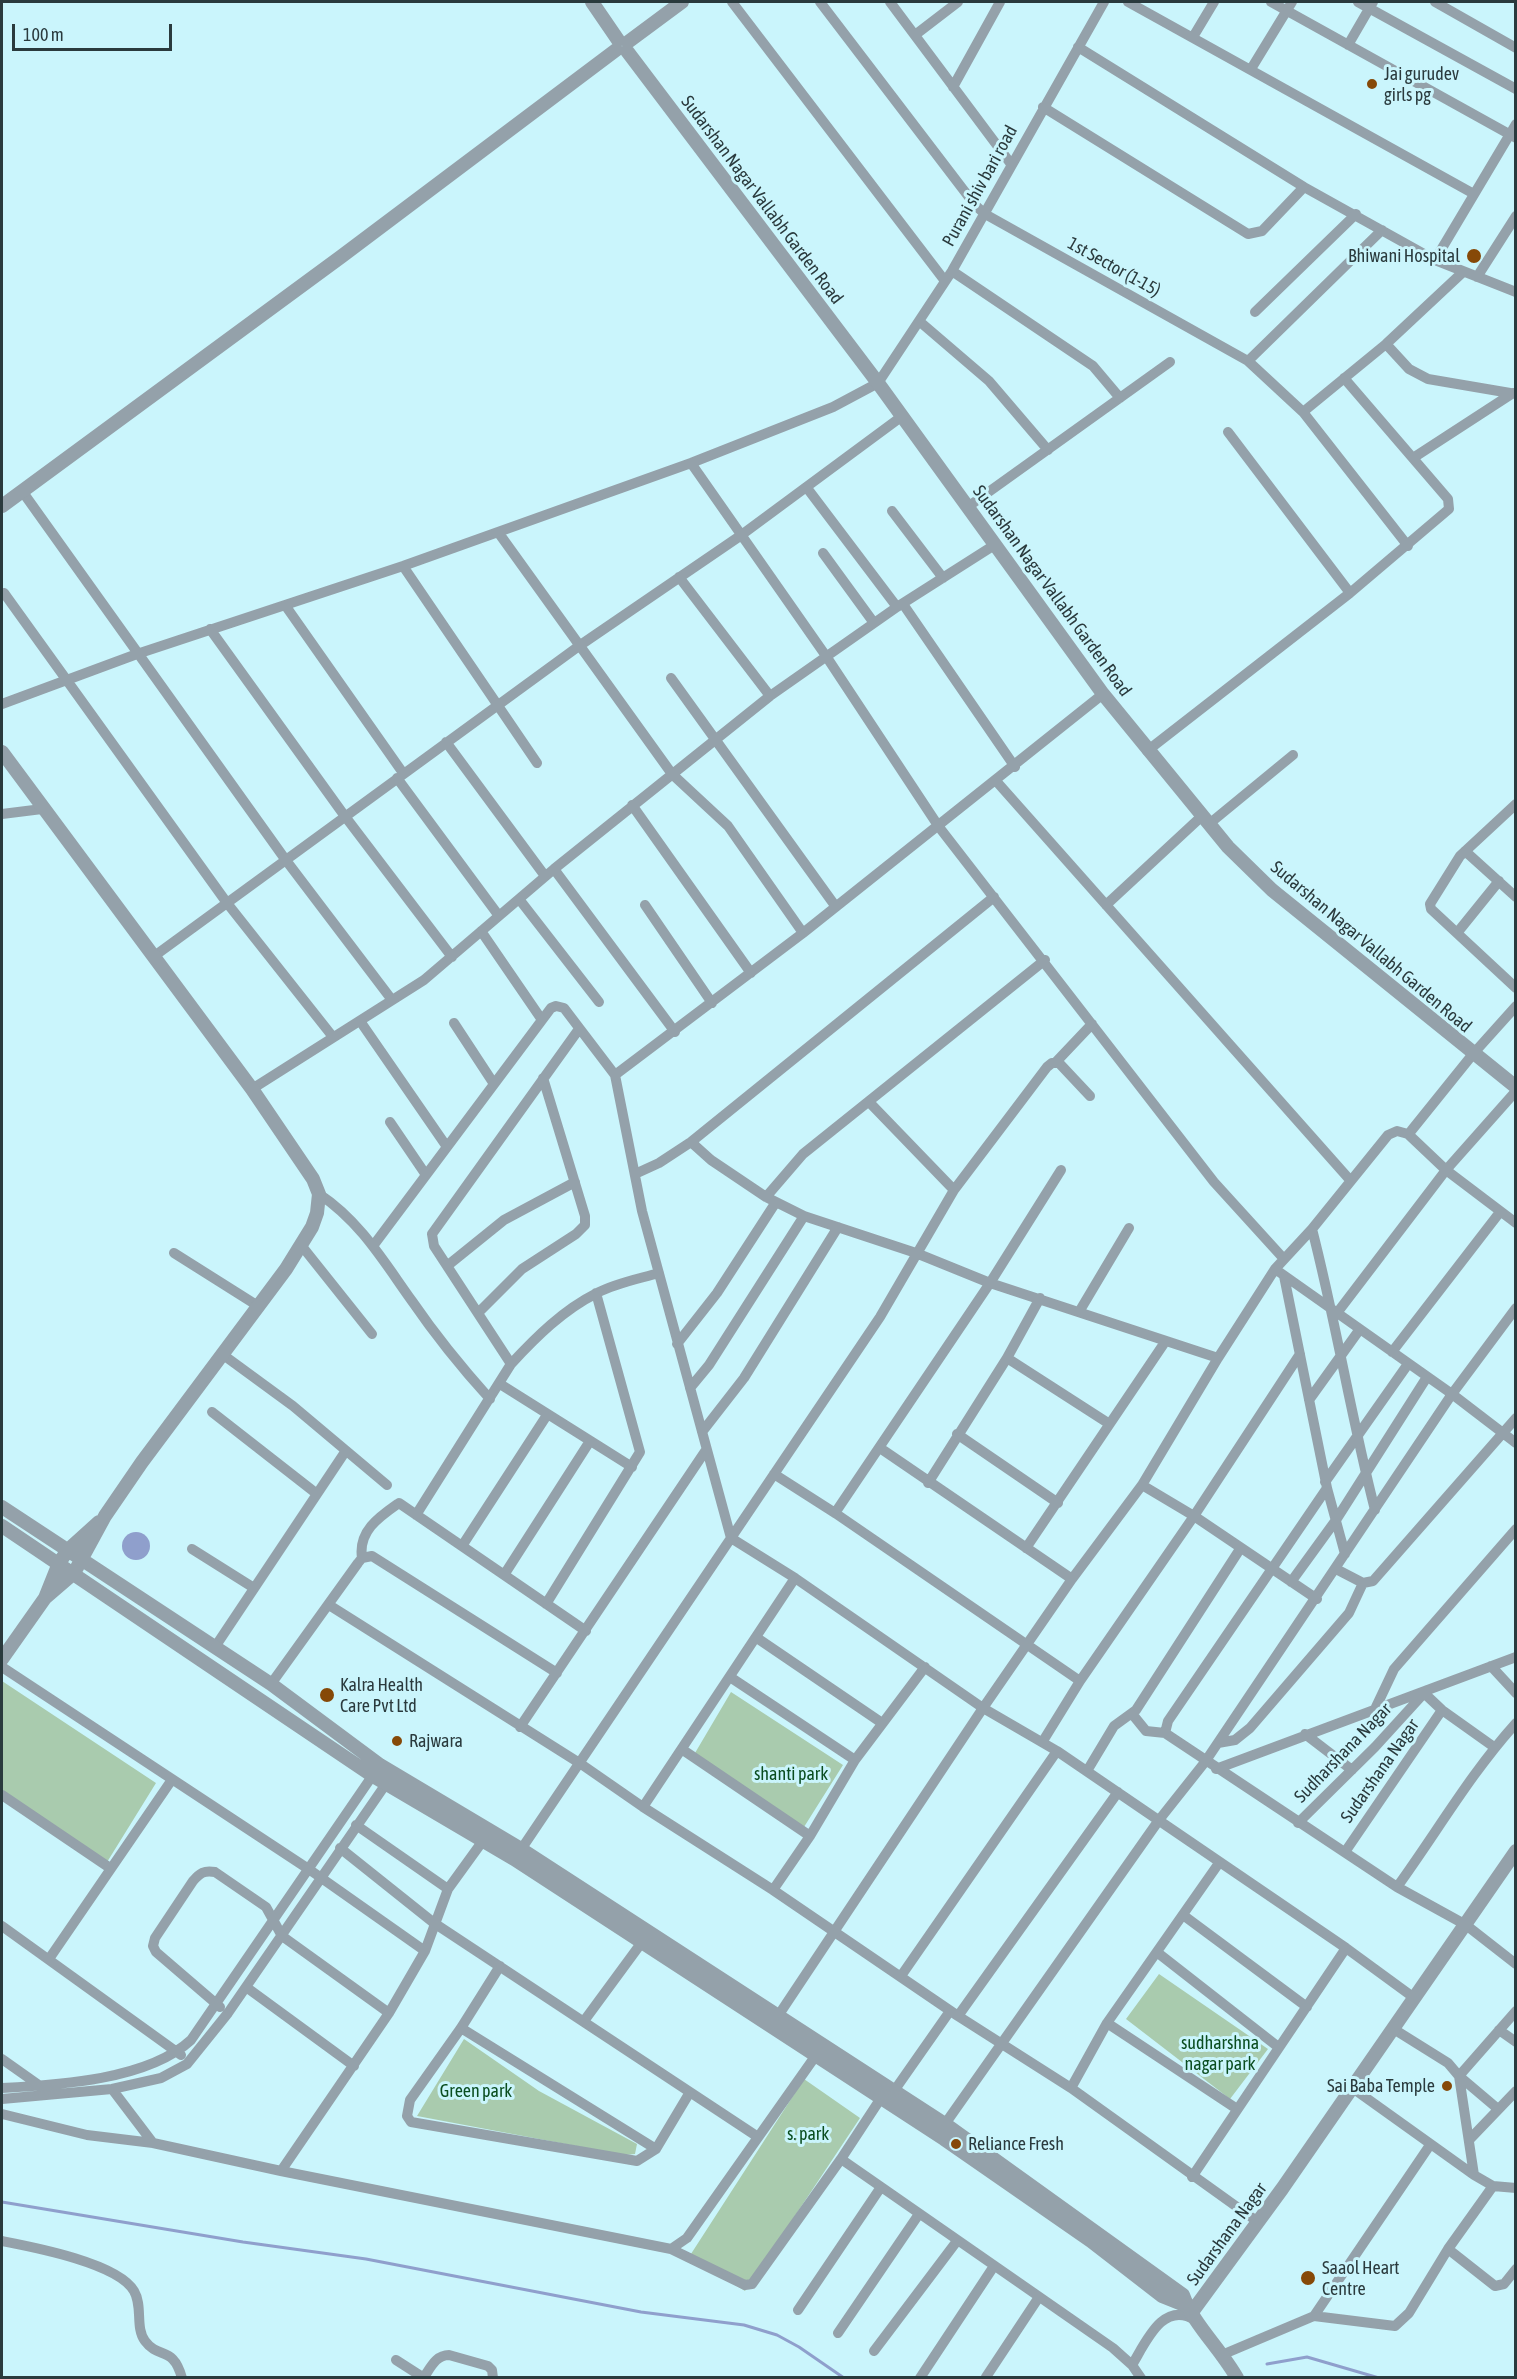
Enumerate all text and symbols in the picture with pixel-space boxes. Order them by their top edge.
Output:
scale bar [15,12,176,50]
text: 100 m [23,24,64,45]
place label: Jai gurudev girls pg [1384,63,1459,106]
marker: Jai gurudev girls pg [1365,77,1379,91]
street label: Sudarshan Nagar Vallabh Garden Road [677,92,847,308]
street label: Purani shiv bari road [938,122,1022,250]
street label: 1st Sector (1-15) [1064,233,1164,301]
place label: Bhiwani Hospital [1348,245,1460,267]
marker: Bhiwani Hospital [1465,247,1483,265]
street label: Sudarshan Nagar Vallabh Garden Road [968,481,1136,701]
street label: Sudarshan Nagar Vallabh Garden Road [1266,857,1476,1037]
place label: Kalra Health Care Pvt Ltd [340,1674,423,1716]
marker: Kalra Health Care Pvt Ltd [318,1686,336,1704]
street label: Sudharshana Nagar [1290,1699,1396,1807]
street label: Sudarshana Nagar [1336,1715,1424,1827]
place label: Rajwara [409,1730,463,1752]
marker: Rajwara [390,1734,404,1748]
park label: shanti park [754,1763,828,1785]
park label: sudharshna nagar park [1181,2032,1259,2074]
place label: Sai Baba Temple [1327,2075,1435,2097]
marker: Sai Baba Temple [1440,2079,1454,2093]
park label: Green park [440,2080,512,2102]
park label: s. park [787,2123,829,2145]
place label: Reliance Fresh [968,2133,1064,2155]
marker: Reliance Fresh [949,2137,963,2151]
street label: Sudarshana Nagar [1183,2178,1271,2290]
place label: Saaol Heart Centre [1322,2257,1399,2300]
marker: Saaol Heart Centre [1299,2269,1317,2287]

